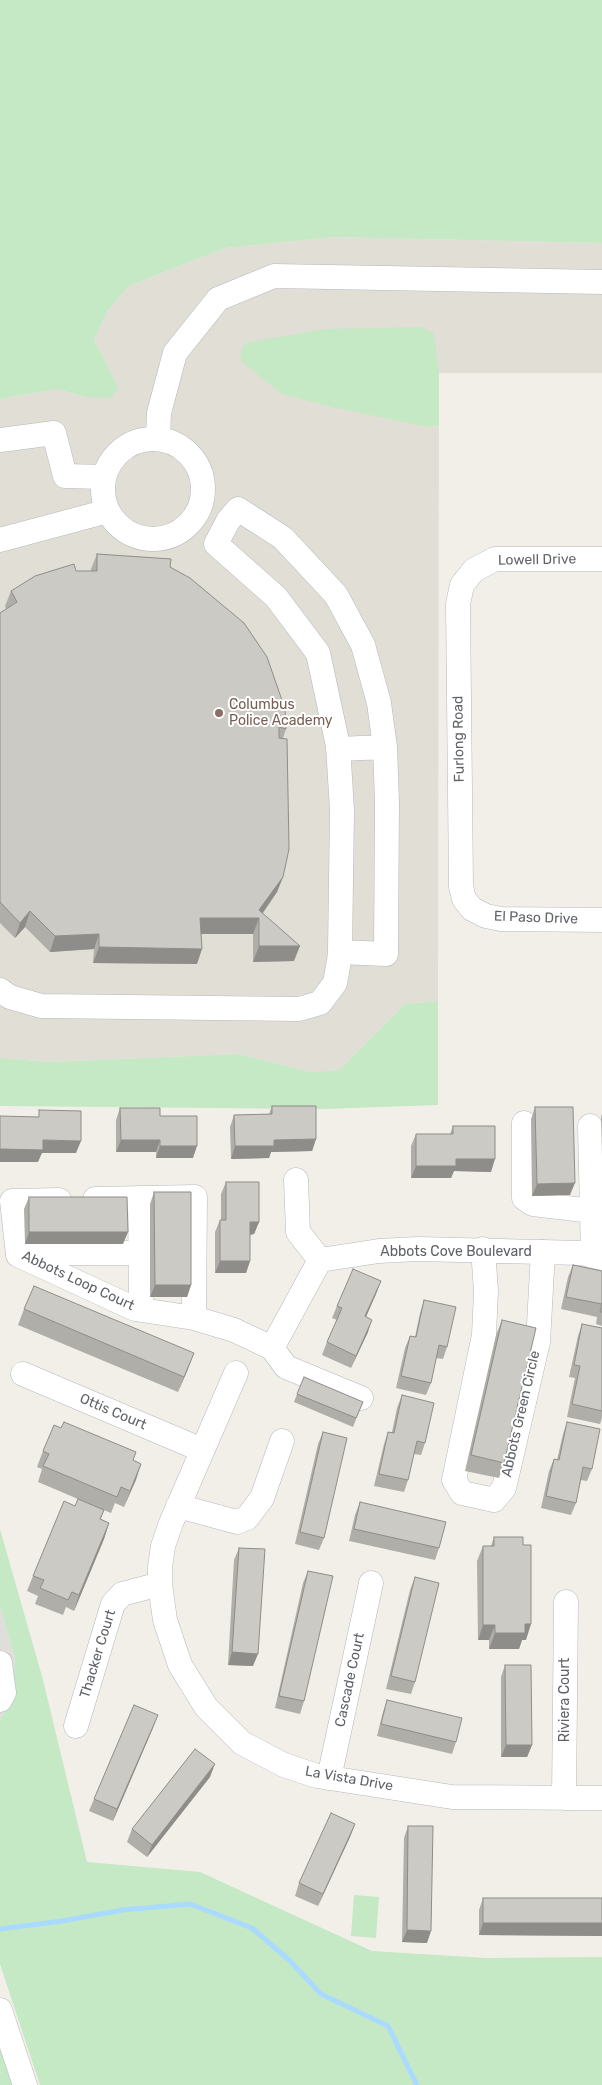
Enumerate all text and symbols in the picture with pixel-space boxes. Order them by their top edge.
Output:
street label: Lowell Drive [498,551,576,569]
street label: Furlong Road [450,696,468,782]
place label: Columbus Police Academy [229,697,333,730]
marker: Columbus Police Academy [213,707,225,719]
street label: El Paso Drive [494,908,578,928]
street label: Abbots Cove Boulevard [380,1244,532,1260]
street label: Abbots Loop Court [19,1248,137,1314]
street label: Abbots Green Circle [498,1349,544,1479]
street label: Ottis Court [77,1390,149,1434]
street label: Thacker Court [77,1608,119,1700]
street label: Cascade Court [332,1631,368,1729]
street label: Riviera Court [557,1658,573,1742]
street label: La Vista Drive [304,1763,394,1795]

